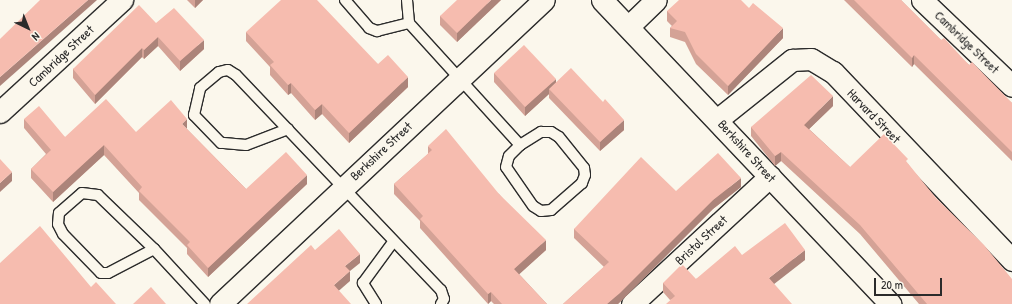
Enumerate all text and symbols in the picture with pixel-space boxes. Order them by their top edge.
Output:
street label: Cambridge Street [932,7,1002,77]
north arrow [8,8,48,48]
street label: Cambridge Street [25,22,97,90]
text: N [29,30,43,44]
street label: Harvard Street [844,85,904,147]
street label: Berkshire Street [715,116,779,186]
street label: Berkshire Street [347,118,415,184]
street label: Bristol Street [672,212,730,268]
scale bar [876,270,944,296]
text: 20 m [881,276,903,293]

